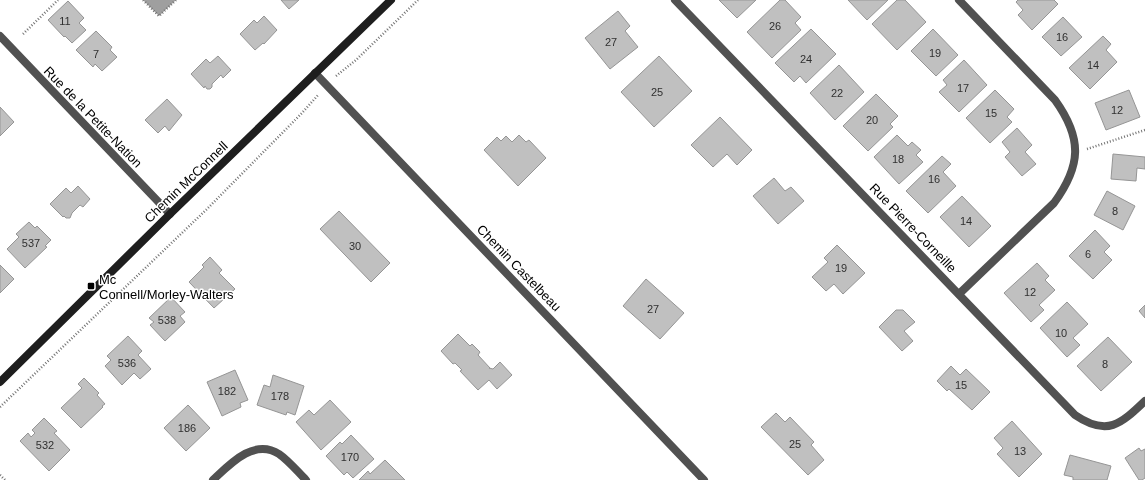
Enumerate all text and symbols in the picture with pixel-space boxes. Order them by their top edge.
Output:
house number: 11 [59,15,71,27]
house number: 26 [769,20,781,32]
house number: 16 [1056,31,1068,43]
house number: 27 [605,36,617,48]
house number: 19 [929,47,941,59]
house number: 7 [93,48,99,60]
house number: 24 [800,53,812,65]
house number: 14 [1087,59,1099,71]
street label: Rue de la Petite-Nation [41,63,145,171]
house number: 17 [957,82,969,94]
house number: 25 [651,86,663,98]
house number: 22 [831,87,843,99]
house number: 12 [1111,104,1123,116]
house number: 15 [985,107,997,119]
house number: 20 [866,114,878,126]
street label: Chemin McConnell [141,138,231,226]
house number: 18 [892,153,904,165]
house number: 16 [928,173,940,185]
street label: Rue Pierre-Corneille [867,180,959,276]
house number: 8 [1112,205,1118,217]
house number: 14 [960,215,972,227]
street label: Chemin Castelbeau [474,222,564,314]
house number: 537 [22,237,40,249]
house number: 30 [349,240,361,252]
house number: 6 [1085,248,1091,260]
house number: 19 [835,262,847,274]
place label: Mc Connell/Morley-Walters [99,272,234,302]
marker: Mc Connell/Morley-Walters [86,281,96,291]
house number: 12 [1024,286,1036,298]
house number: 27 [647,303,659,315]
house number: 538 [158,314,176,326]
house number: 10 [1055,327,1067,339]
house number: 536 [118,357,136,369]
house number: 8 [1102,358,1108,370]
house number: 15 [955,379,967,391]
house number: 182 [218,385,236,397]
house number: 178 [271,390,289,402]
house number: 186 [178,422,196,434]
house number: 25 [789,438,801,450]
house number: 532 [36,439,54,451]
house number: 13 [1014,445,1026,457]
house number: 170 [341,451,359,463]

